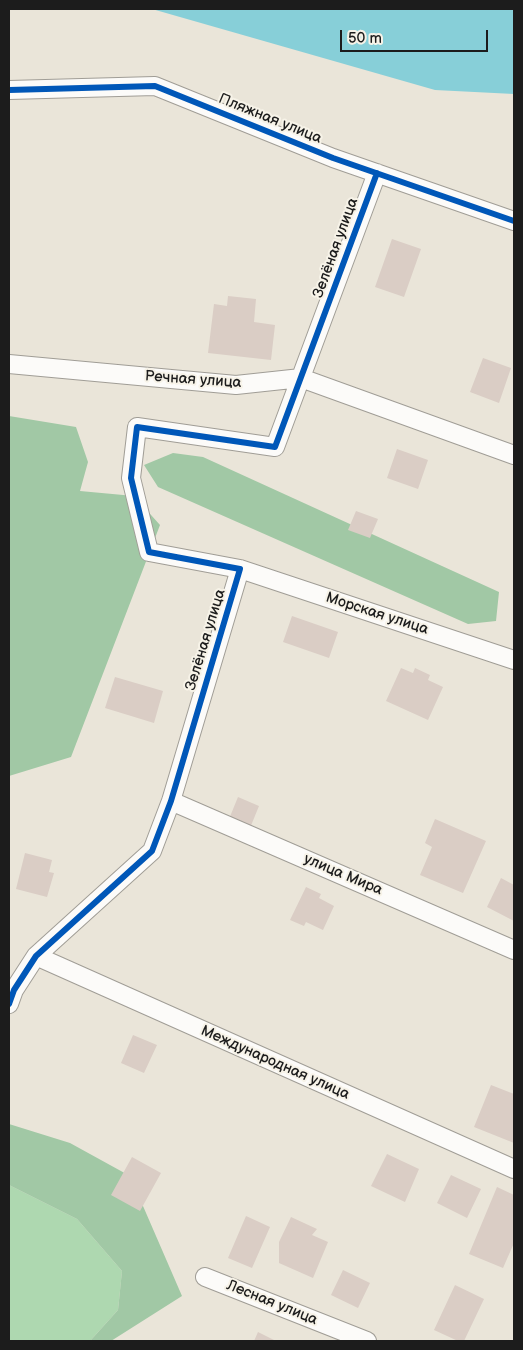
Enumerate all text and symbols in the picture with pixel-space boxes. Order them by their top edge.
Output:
scale bar [343,20,490,52]
text: 50 m [348,29,382,48]
street label: Пляжная улица [216,90,324,148]
street label: Зелёная улица [310,196,362,300]
street label: Речная улица [144,368,242,392]
street label: Зелёная улица [182,587,230,693]
street label: Морская улица [323,589,431,639]
street label: улица Мира [301,850,385,900]
street label: Международная улица [198,1022,352,1104]
street label: Лесная улица [224,1277,320,1329]

